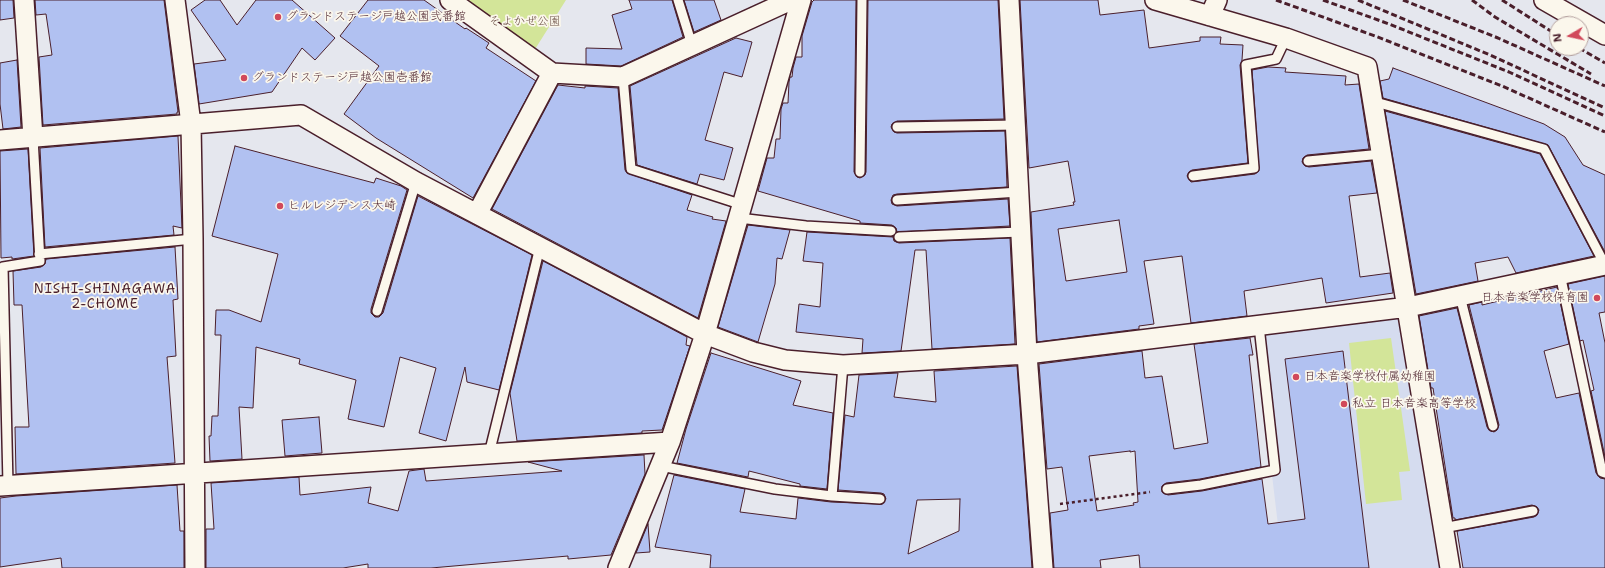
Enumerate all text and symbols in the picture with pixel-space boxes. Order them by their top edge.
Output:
place label: グランドステージ戸越公園弐番館 [286,10,466,24]
marker: グランドステージ戸越公園弐番館 [273,12,283,22]
park label: そよかぜ公園 [489,15,561,29]
north arrow [1549,16,1589,56]
text: N [1550,32,1566,43]
place label: グランドステージ戸越公園壱番館 [252,71,432,85]
marker: グランドステージ戸越公園壱番館 [239,73,249,83]
place label: ヒルレジデンス大崎 [288,199,396,213]
marker: ヒルレジデンス大崎 [275,201,285,211]
district label: NISHI-SHINAGAWA 2-CHOME [34,282,176,313]
place label: 日本音楽学校保育園 [1481,291,1589,305]
marker: 日本音楽学校保育園 [1592,293,1602,303]
place label: 日本音楽学校付属幼稚園 [1304,370,1436,384]
marker: 日本音楽学校付属幼稚園 [1291,372,1301,382]
place label: 私立 日本音楽高等学校 [1352,397,1476,411]
marker: 私立 日本音楽高等学校 [1339,399,1349,409]

